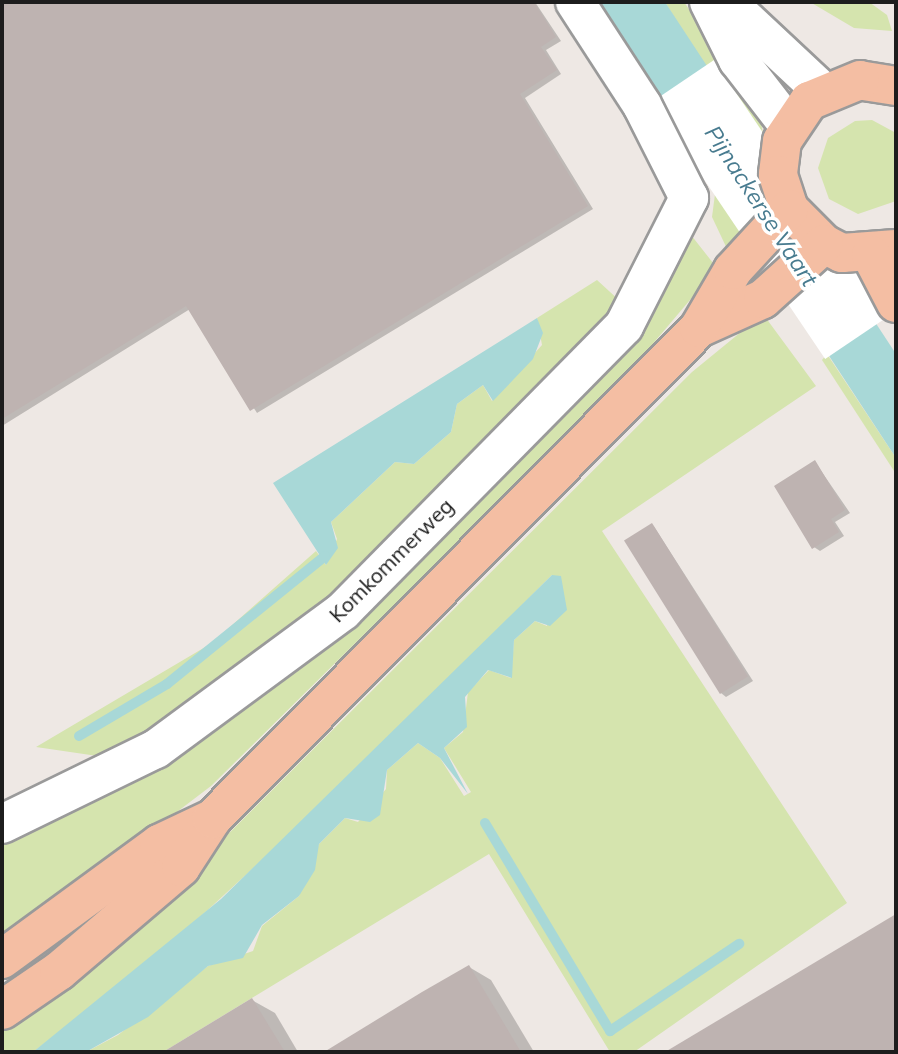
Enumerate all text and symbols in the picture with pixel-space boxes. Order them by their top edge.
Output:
water label: Pijnackerse Vaart [699,120,823,292]
street label: Komkommerweg [324,493,458,627]

